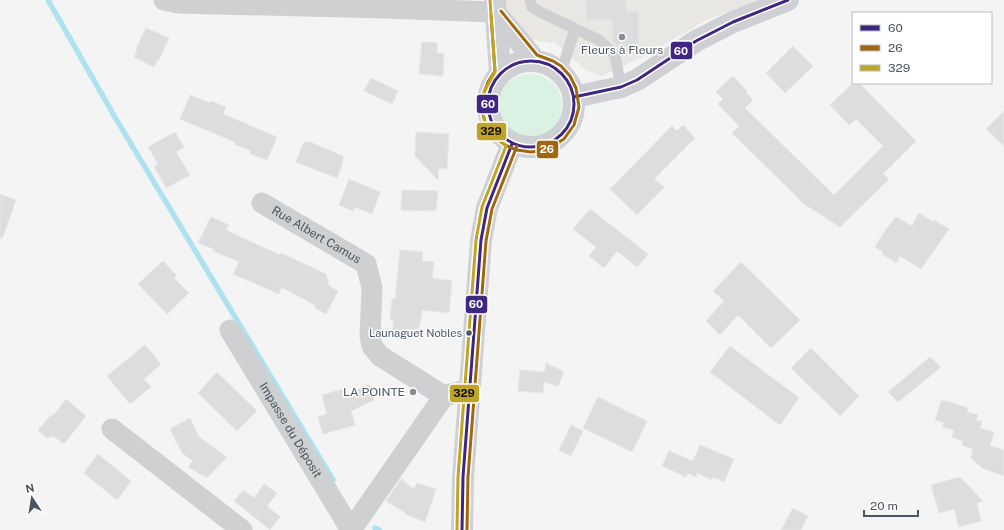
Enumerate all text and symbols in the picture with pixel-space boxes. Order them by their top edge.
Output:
legend [852,12,992,84]
text: 60 [888,21,903,35]
marker: Fleurs à Fleurs [617,32,627,42]
line badge: 60 [670,41,693,60]
text: 26 [888,41,903,55]
place label: Fleurs à Fleurs [581,43,663,57]
text: 60 [674,45,688,57]
text: 329 [888,61,910,75]
line badge: 60 [476,94,499,114]
text: 60 [481,98,495,110]
line badge: 329 [476,122,507,141]
text: 329 [480,125,502,137]
line badge: 26 [536,140,559,159]
text: 26 [540,143,554,155]
street label: Rue Albert Camus [269,203,364,266]
line badge: 60 [465,295,488,314]
text: 60 [469,298,483,310]
place label: Launaguet Nobles [369,327,462,339]
marker: Launaguet Nobles [464,328,474,338]
street label: Impasse du Déposit [256,380,325,481]
line badge: 329 [449,384,480,403]
place label: LA POINTE [343,385,405,399]
marker: LA POINTE [408,387,418,397]
text: 329 [453,387,475,399]
north arrow [12,478,52,518]
text: N [24,481,35,495]
scale bar [864,492,918,518]
text: 20 m [870,499,898,513]

